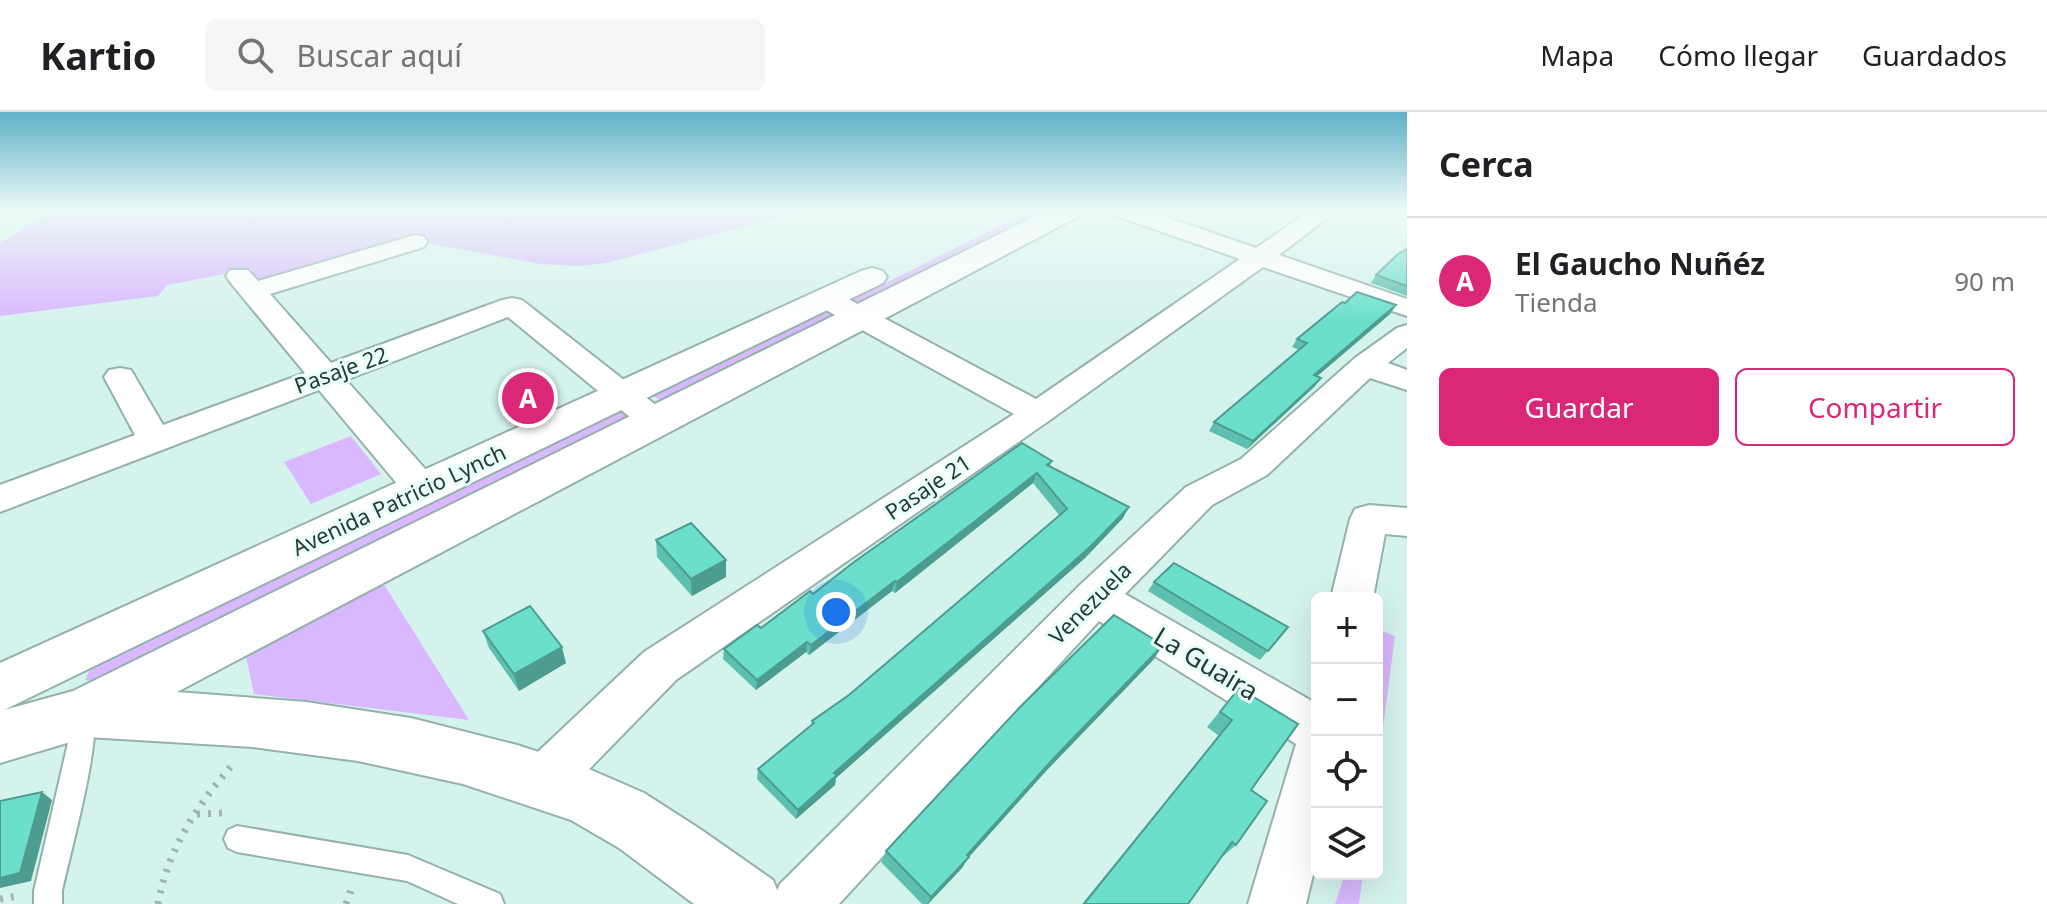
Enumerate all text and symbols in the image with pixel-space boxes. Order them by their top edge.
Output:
search box [205,19,765,91]
text: Kartio [40,29,157,81]
icon: search [233,33,277,77]
text: Buscar aquí [297,35,462,76]
text: Mapa [1540,36,1614,74]
text: Cómo llegar [1658,36,1818,74]
text: Guardados [1862,36,2007,74]
text: Cerca [1439,141,1534,187]
text: El Gaucho Nuñéz [1515,243,1765,284]
text: A [1456,263,1474,299]
text: 90 m [1954,263,2015,299]
text: Tienda [1515,284,1597,320]
street label: Pasaje 22 [290,338,392,400]
pin: A [502,368,554,428]
button: Guardar [1439,368,1719,446]
button: Compartir [1735,368,2015,446]
street label: Avenida Patricio Lynch [287,436,510,562]
street label: Pasaje 21 [879,446,976,526]
street label: Venezuela [1041,554,1137,650]
your location [816,592,856,632]
map controls [1311,592,1383,880]
button: + [1311,592,1383,664]
street label: La Guaira [1147,618,1266,708]
button: − [1311,664,1383,736]
button: locate [1311,736,1383,808]
button: layers [1311,808,1383,880]

